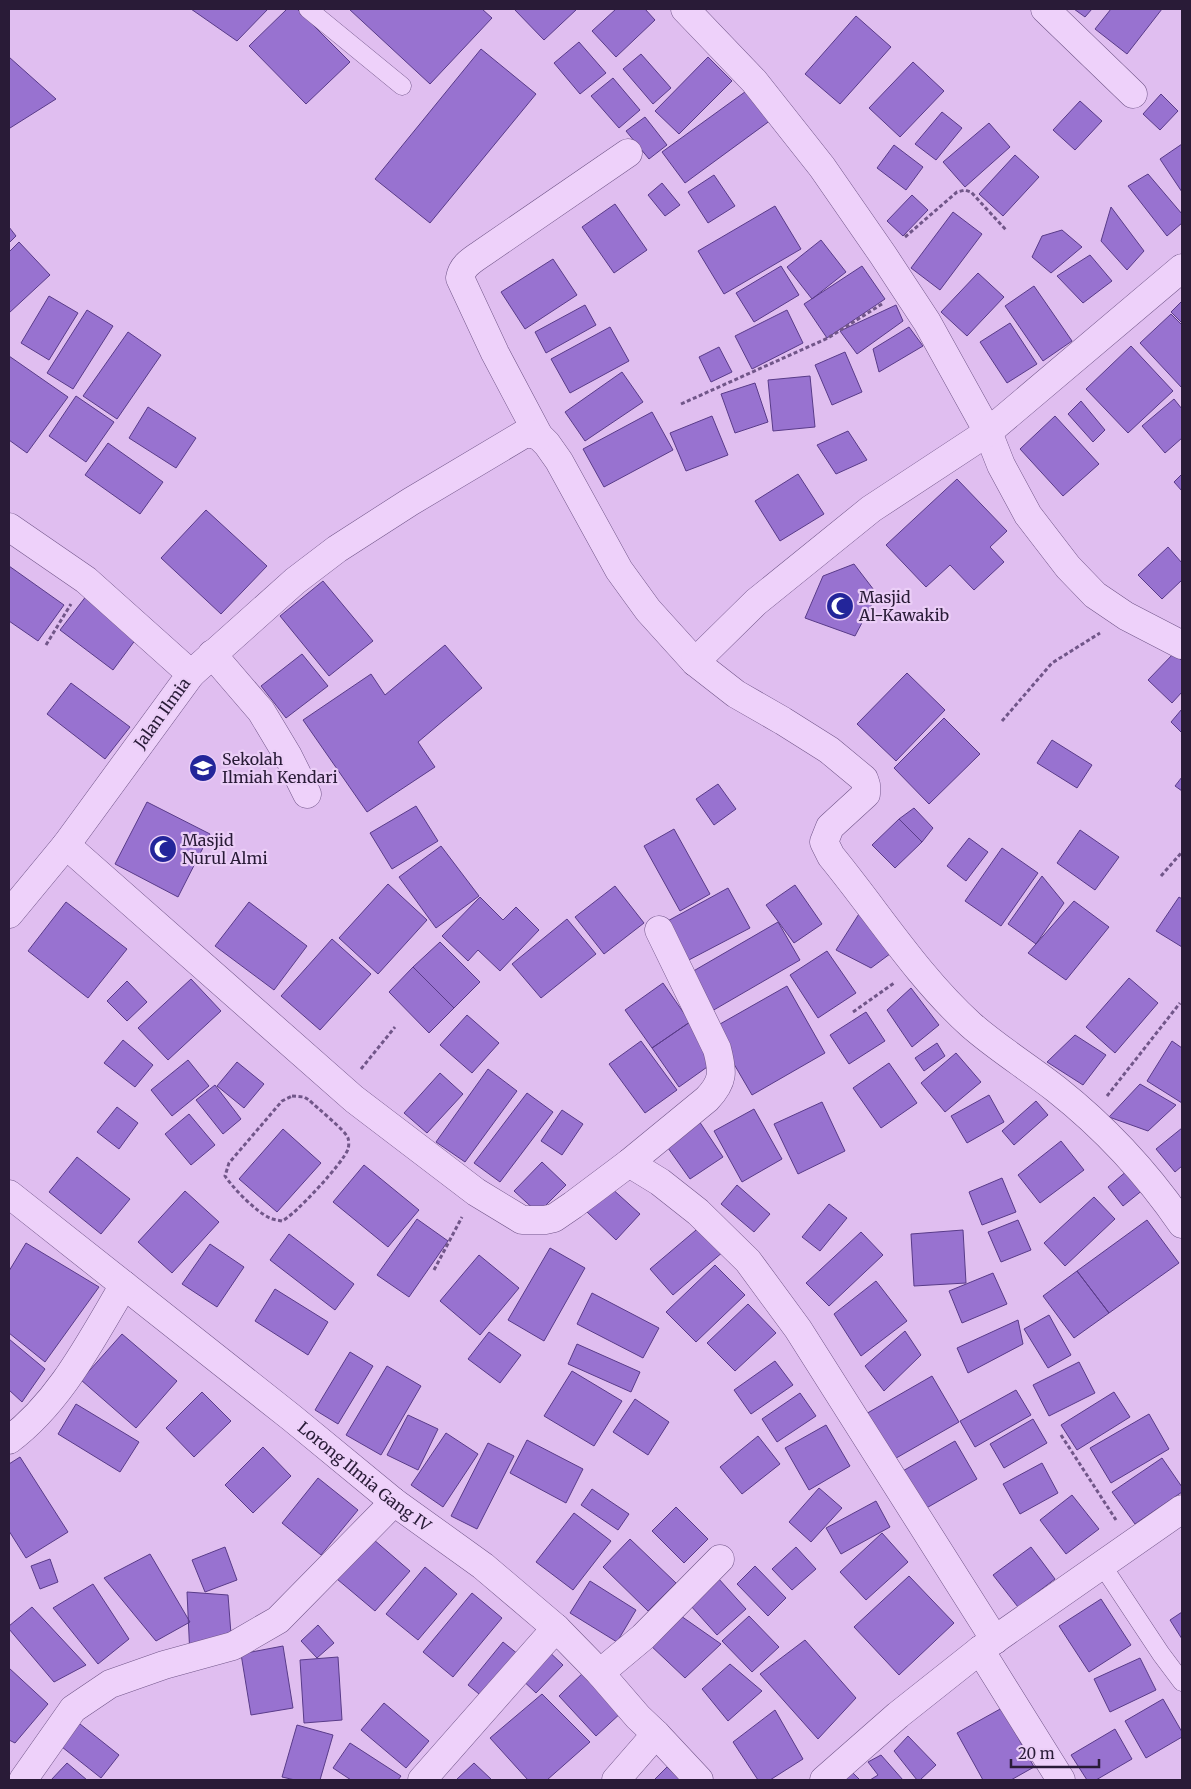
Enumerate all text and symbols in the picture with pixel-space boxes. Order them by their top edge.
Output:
place label: Masjid Al-Kawakib [858,587,950,625]
mosque icon: Masjid Al-Kawakib [825,591,855,621]
street label: Jalan Ilmia [129,673,195,753]
place label: Sekolah Ilmiah Kendari [222,749,338,787]
school or university icon: Sekolah Ilmiah Kendari [188,753,218,783]
place label: Masjid Nurul Almi [182,830,268,868]
mosque icon: Masjid Nurul Almi [148,834,178,864]
street label: Lorong Ilmia Gang IV [294,1417,435,1536]
scale bar [1011,1736,1098,1768]
text: 20 m [1018,1744,1055,1763]

